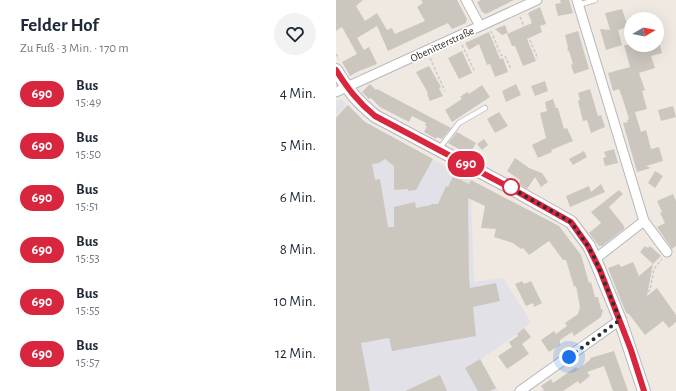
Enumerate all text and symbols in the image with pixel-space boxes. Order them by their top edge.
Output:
north arrow [624,12,664,52]
map controls [624,12,664,52]
button: heart [274,13,316,55]
text: Felder Hof [20,16,99,35]
street label: Obenitterstraße [409,25,476,64]
text: Zu Fuß · 3 Min. · 170 m [20,42,129,55]
text: Bus [76,78,98,93]
text: 4 Min. [280,86,316,101]
text: 690 [32,87,52,101]
text: 15:49 [76,96,101,109]
text: Bus [76,130,98,145]
text: 5 Min. [281,138,316,153]
text: 690 [32,139,52,153]
text: 15:50 [76,148,101,161]
line badge: 690 [443,151,489,177]
text: 690 [456,157,476,171]
unlabelled marker [502,178,520,196]
text: Bus [76,182,98,197]
text: 6 Min. [280,190,316,205]
text: 690 [32,191,52,205]
text: 15:51 [76,200,99,213]
text: Bus [76,234,98,249]
text: 8 Min. [280,242,316,257]
text: 690 [32,243,52,257]
text: 15:53 [76,252,100,265]
text: Bus [76,286,98,301]
text: 10 Min. [274,294,316,309]
text: 690 [32,295,52,309]
text: 15:55 [76,304,100,317]
text: Bus [76,338,98,353]
text: 12 Min. [275,346,316,361]
text: 690 [32,347,52,361]
your location [559,347,579,367]
text: 15:57 [76,356,100,369]

